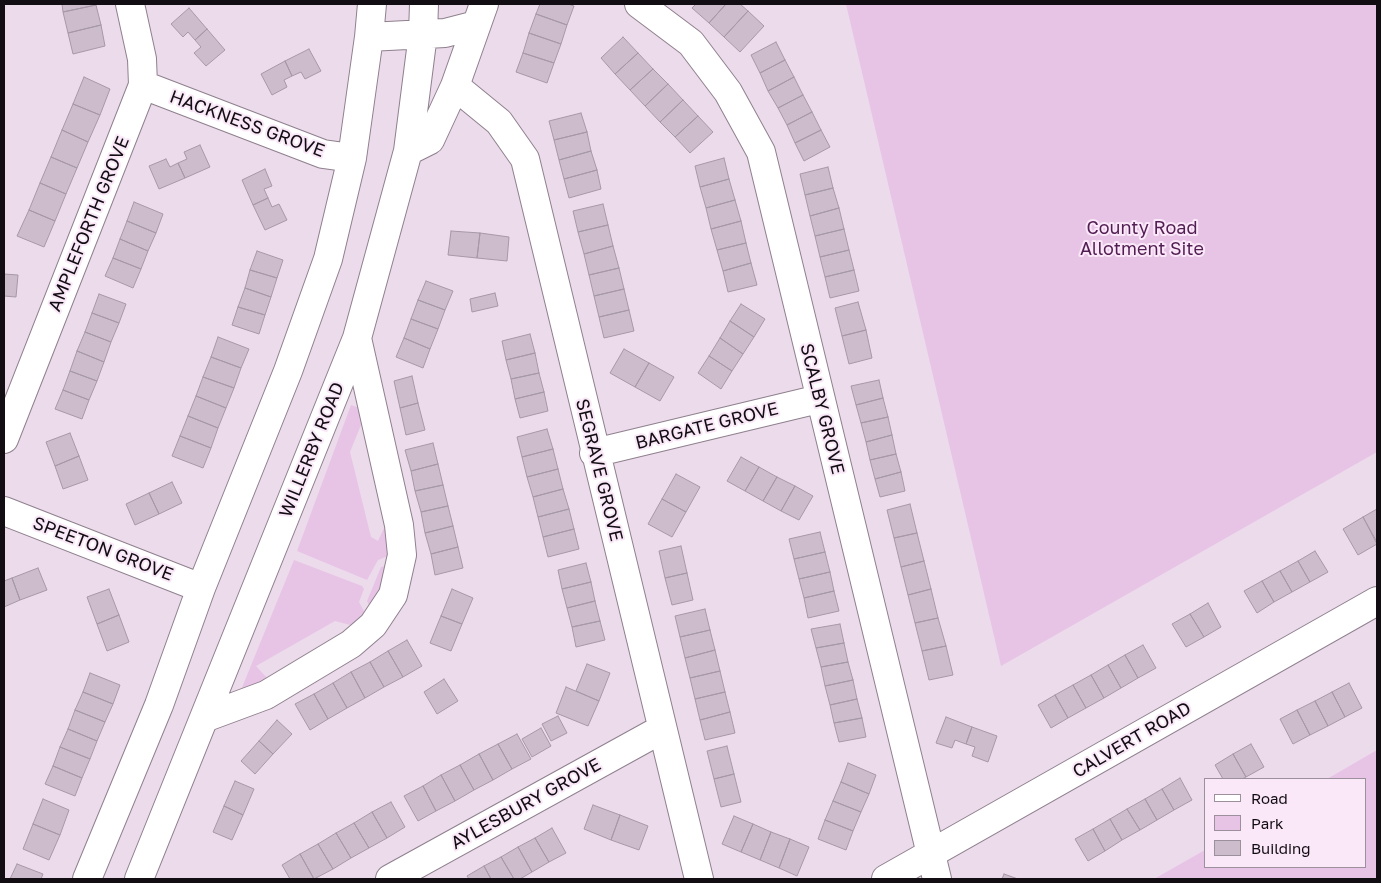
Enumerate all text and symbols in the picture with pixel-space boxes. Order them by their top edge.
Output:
street label: HACKNESS GROVE [167,86,327,162]
street label: AMPLEFORTH GROVE [44,133,134,315]
park label: County Road Allotment Site [1080,217,1204,260]
street label: SCALBY GROVE [795,341,849,477]
street label: WILLERBY ROAD [275,379,349,521]
street label: SEGRAVE GROVE [571,396,627,544]
street label: BARGATE GROVE [633,398,781,454]
street label: SPEETON GROVE [30,512,176,586]
street label: CALVERT ROAD [1069,697,1195,783]
street label: AYLESBURY GROVE [447,754,605,854]
legend [1204,778,1366,868]
text: Road [1251,789,1288,807]
text: Park [1251,814,1283,832]
text: Building [1251,839,1311,857]

